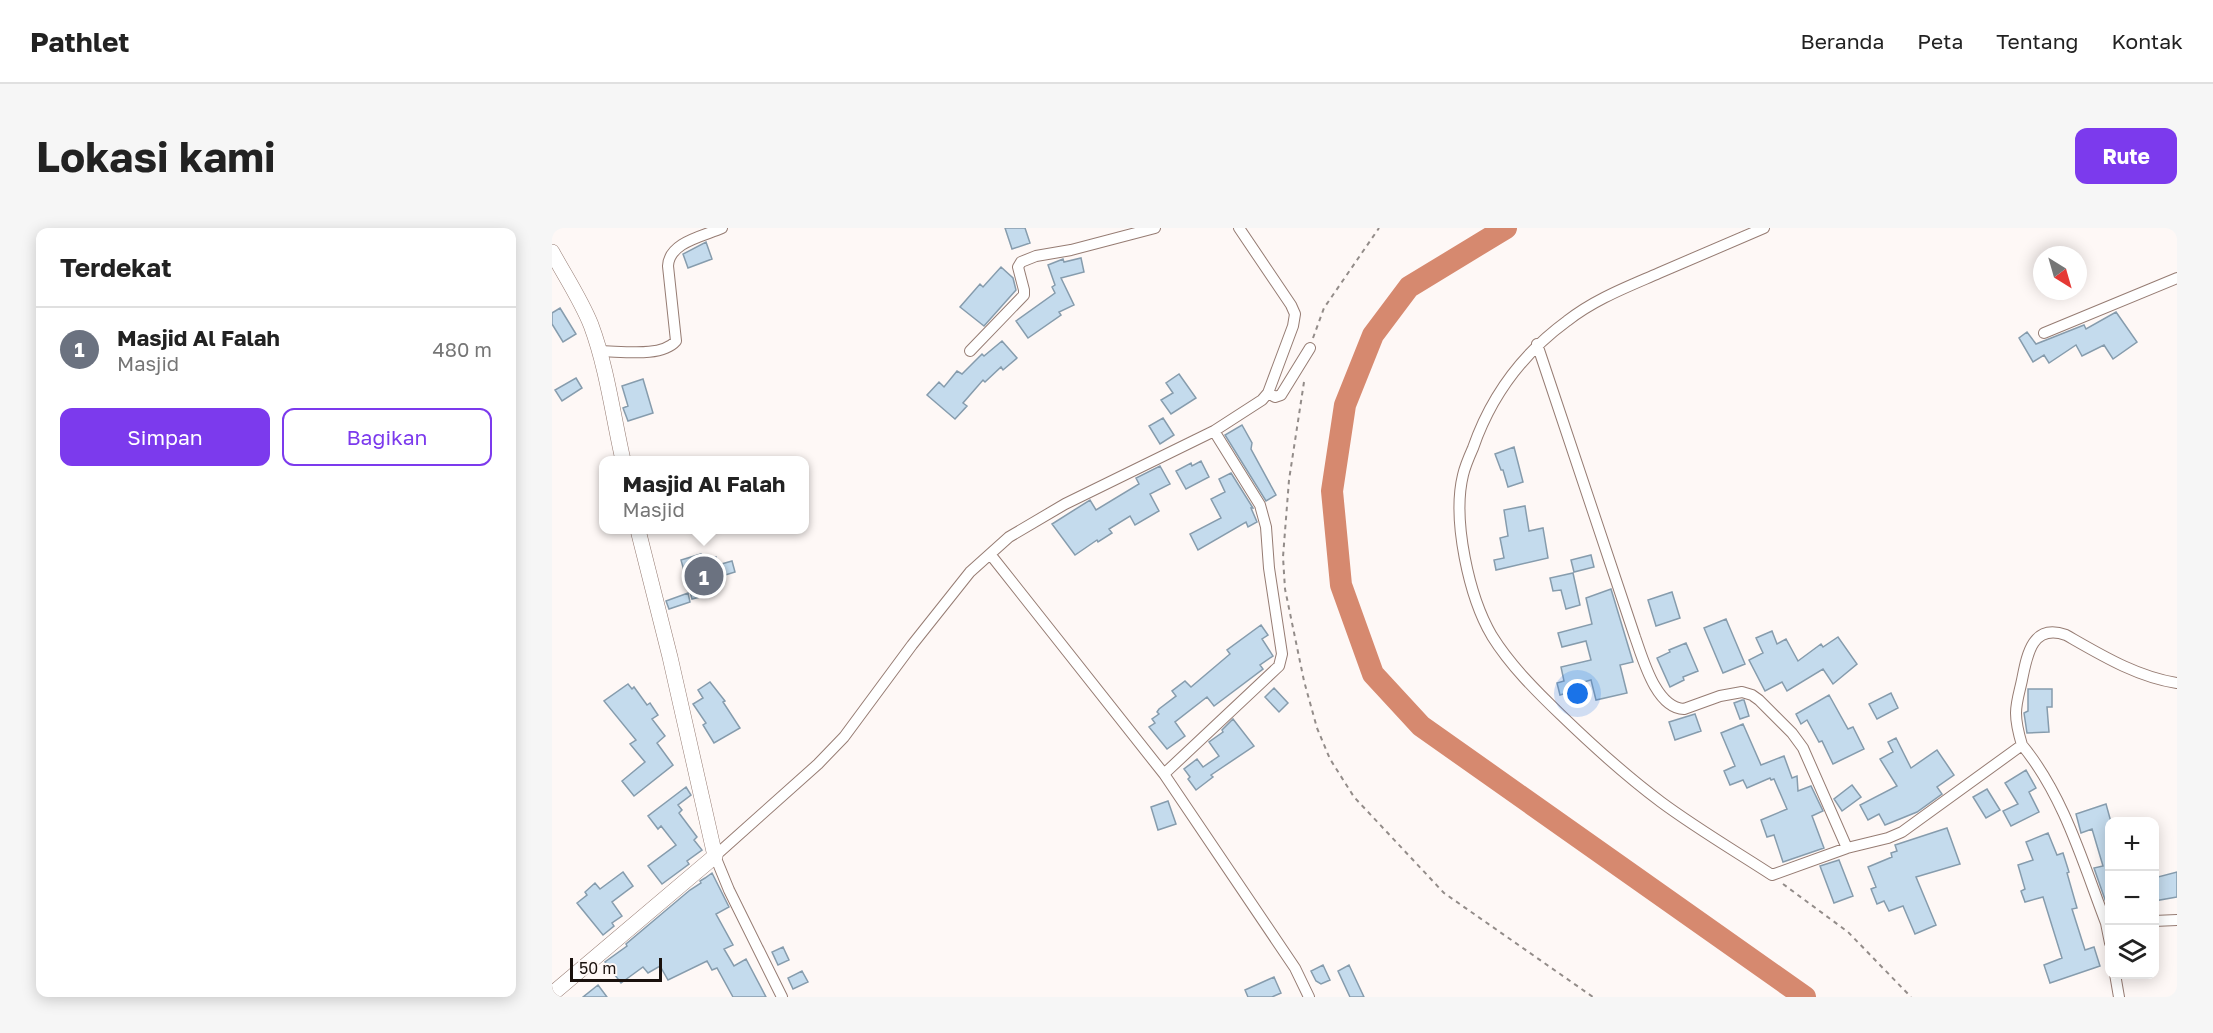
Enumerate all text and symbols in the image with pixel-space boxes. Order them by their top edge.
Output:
text: Pathlet [30,25,130,58]
text: Beranda [1801,28,1884,54]
text: Peta [1917,28,1963,54]
text: Tentang [1996,28,2078,54]
text: Kontak [2111,28,2183,54]
button: Rute [2075,128,2177,184]
text: Lokasi kami [36,131,276,181]
north arrow [2033,246,2087,300]
text: Terdekat [60,252,172,283]
text: Masjid Al Falah [117,324,280,351]
text: 1 [74,337,85,361]
text: 480 m [433,337,492,361]
text: Masjid [117,351,179,375]
button: Simpan [60,408,270,466]
button: Bagikan [282,408,492,466]
popup [599,456,809,534]
text: Masjid Al Falah [623,470,785,497]
text: Masjid [623,497,685,521]
pin: 1 [684,554,724,598]
your location [1563,679,1592,708]
map controls [2105,817,2159,979]
button: + [2105,817,2159,871]
button: − [2105,871,2159,925]
button: layers [2105,925,2159,979]
scale bar [570,955,662,982]
text: 50 m [579,958,616,978]

